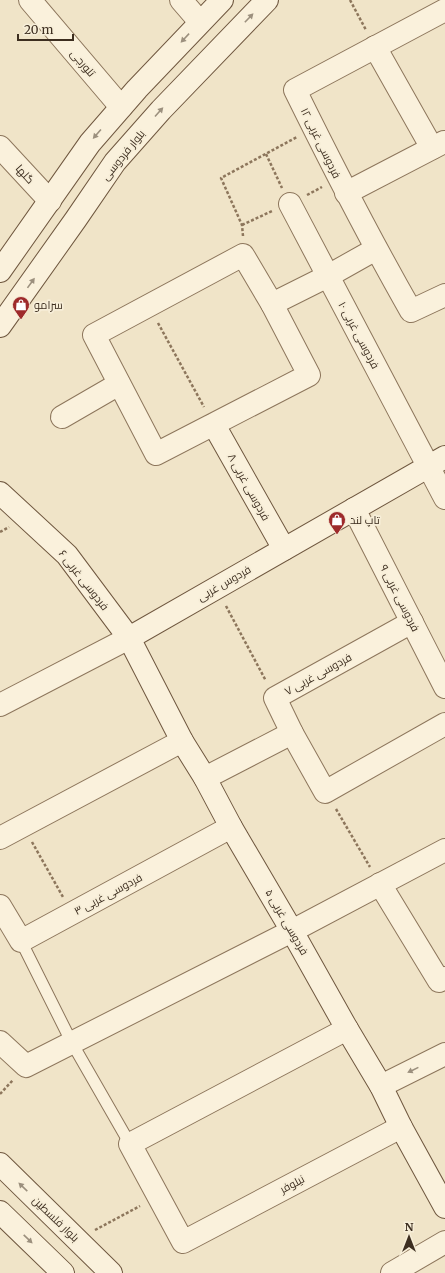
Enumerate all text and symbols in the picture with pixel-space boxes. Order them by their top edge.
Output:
one-way arrow [245,13,254,23]
scale bar [18,16,73,42]
text: 20 m [24,22,53,37]
one-way arrow [180,33,190,43]
street label: تلورجی [68,46,98,80]
street label: فردوسی غربی ۱۲ [298,105,344,181]
one-way arrow [154,107,164,117]
street label: بلوار فردوسی [98,127,148,183]
one-way arrow [93,129,102,139]
street label: گلها [13,161,37,187]
one-way arrow [27,277,35,288]
shop icon: سرامو [11,295,31,320]
place label: سرامو [34,298,63,312]
street label: فردوسی غربی ۱۰ [335,299,383,371]
street label: فردوسی غربی ۸ [225,451,273,523]
shop icon: تاپ لند [327,510,347,535]
place label: تاپ لند [350,513,380,527]
street label: فردوسی غربی ۶ [56,547,112,613]
street label: فردوس غربی [195,562,253,604]
street label: فردوسی غربی ۹ [377,562,423,634]
street label: فردوسی غربی ۷ [282,650,354,698]
street label: فردوسی غربی ۳ [71,870,145,918]
street label: فردوسی غربی ۵ [262,887,312,957]
one-way arrow [407,1067,419,1073]
street label: نیلوفر [276,1172,307,1197]
one-way arrow [18,1182,28,1192]
street label: بلوار فلسطین [30,1193,82,1245]
north arrow [389,1217,429,1257]
text: N [405,1220,414,1234]
one-way arrow [23,1234,33,1244]

